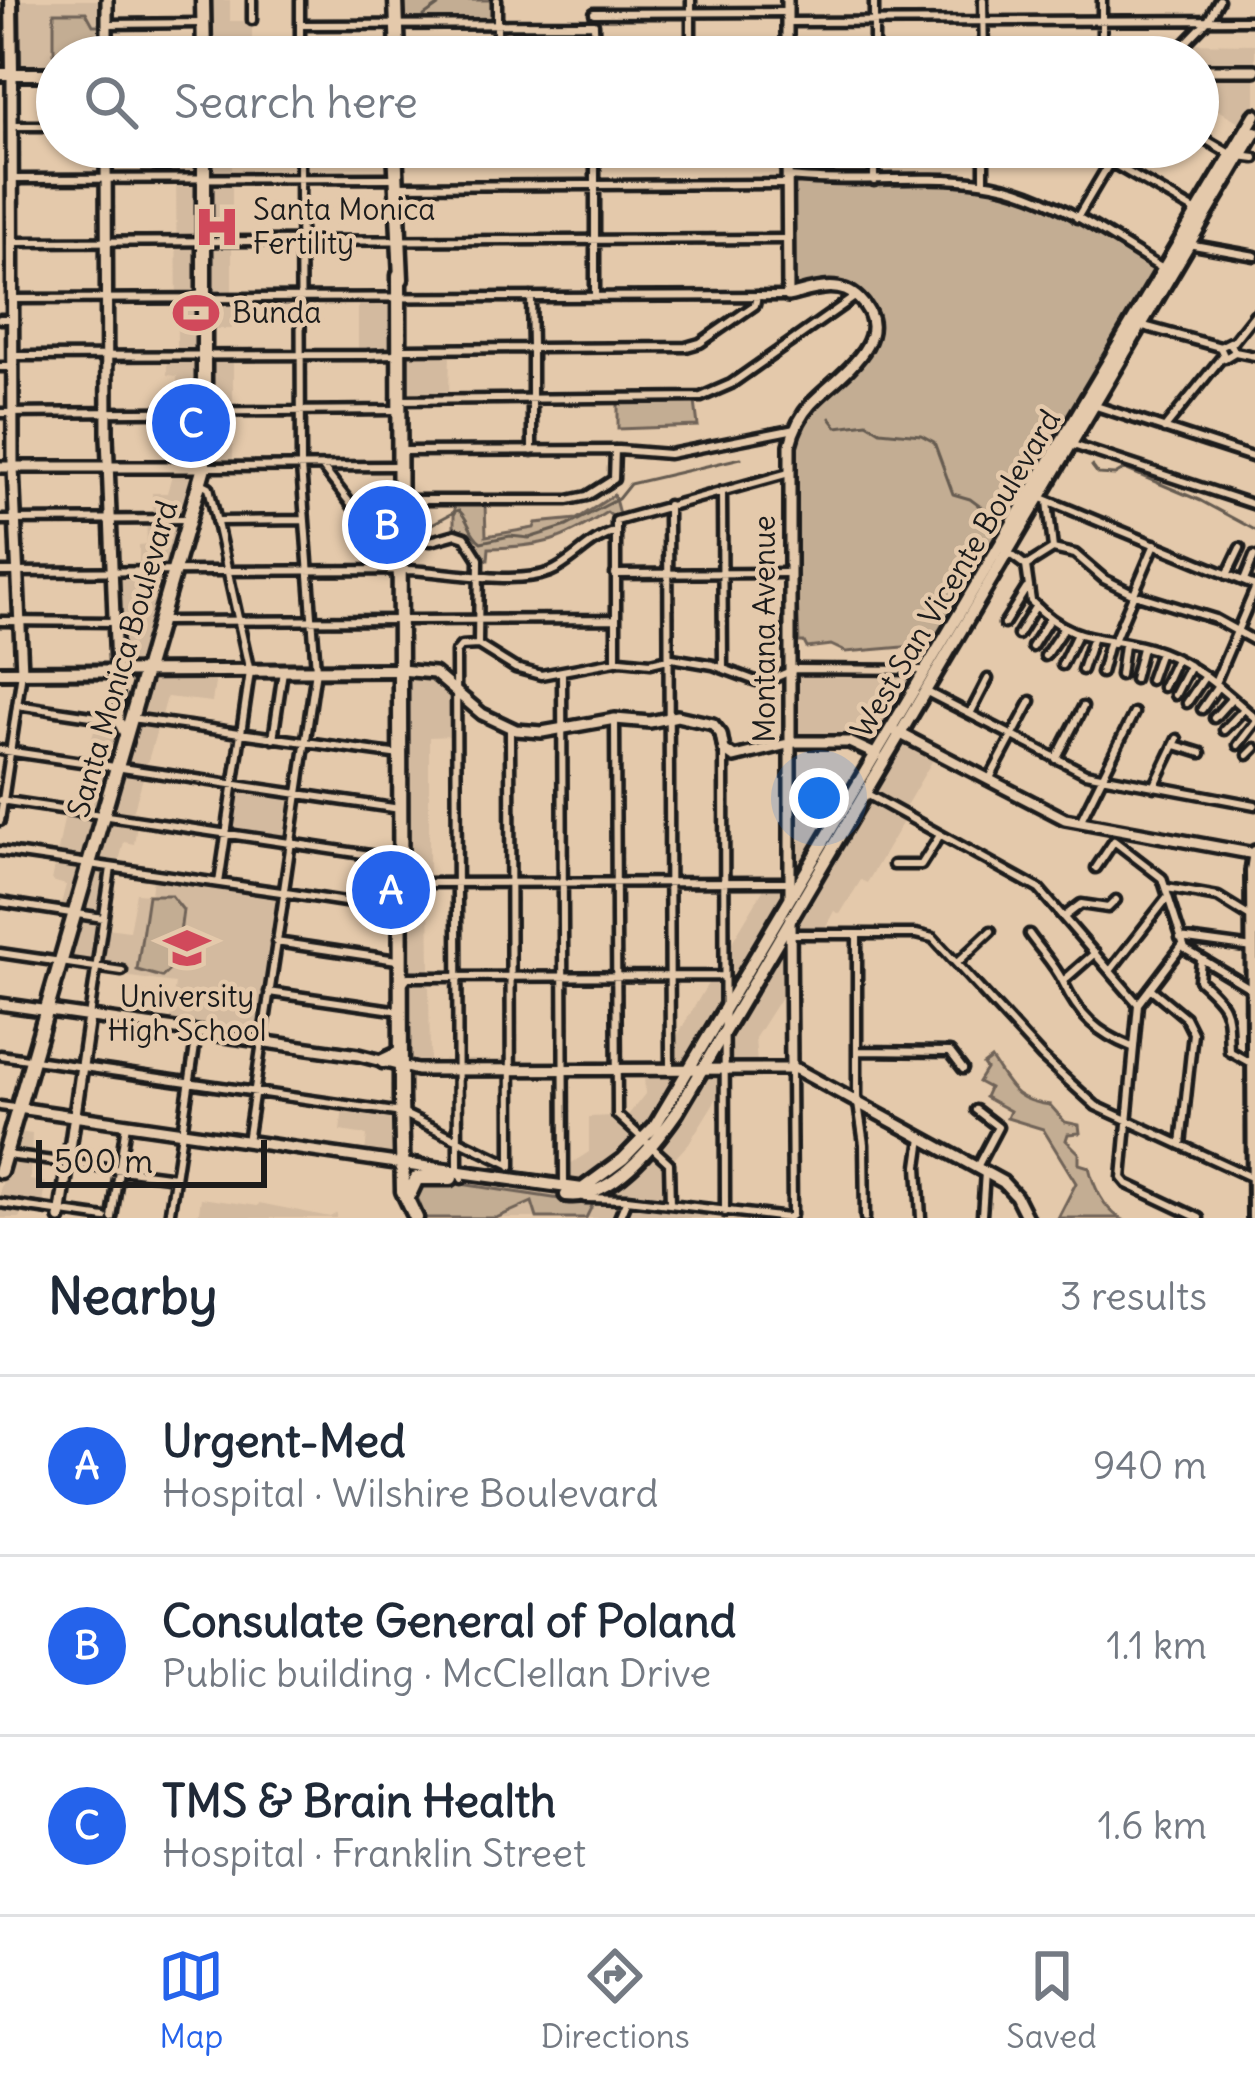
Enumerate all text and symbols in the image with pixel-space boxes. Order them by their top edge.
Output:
search box [36,36,1219,168]
icon: search [78,69,144,135]
text: Search here [174,74,418,130]
place label: Santa Monica Fertility [253,190,436,262]
hospital icon: Santa Monica Fertility [192,202,242,252]
sports icon: Bunda [171,288,221,338]
place label: Bunda [232,293,321,331]
pin: C [152,378,230,468]
street label: West San Vicente Boulevard [842,402,1068,744]
pin: B [348,480,426,570]
street label: Santa Monica Boulevard [59,496,185,821]
street label: Montana Avenue [745,515,783,743]
your location [789,768,849,828]
pin: A [352,845,430,935]
school or university icon: University High School [162,923,212,973]
place label: University High School [107,977,267,1049]
scale bar [36,1134,267,1187]
text: 500 m [54,1140,153,1182]
text: Nearby [48,1264,217,1328]
text: 3 results [1060,1272,1207,1321]
text: Urgent-Med [162,1413,406,1469]
text: A [74,1441,100,1490]
text: 940 m [1093,1441,1207,1490]
text: Hospital · Wilshire Boulevard [162,1469,658,1518]
text: Consulate General of Poland [162,1593,736,1649]
text: B [74,1621,100,1670]
text: 1.1 km [1106,1621,1207,1670]
text: Public building · McClellan Drive [162,1649,711,1698]
text: TMS & Brain Health [162,1773,556,1829]
text: C [74,1801,100,1850]
text: 1.6 km [1098,1801,1207,1850]
text: Hospital · Franklin Street [162,1829,586,1878]
tab: Map [158,1943,224,2057]
tab: Directions [541,1943,690,2057]
tab: Saved [1006,1943,1097,2057]

